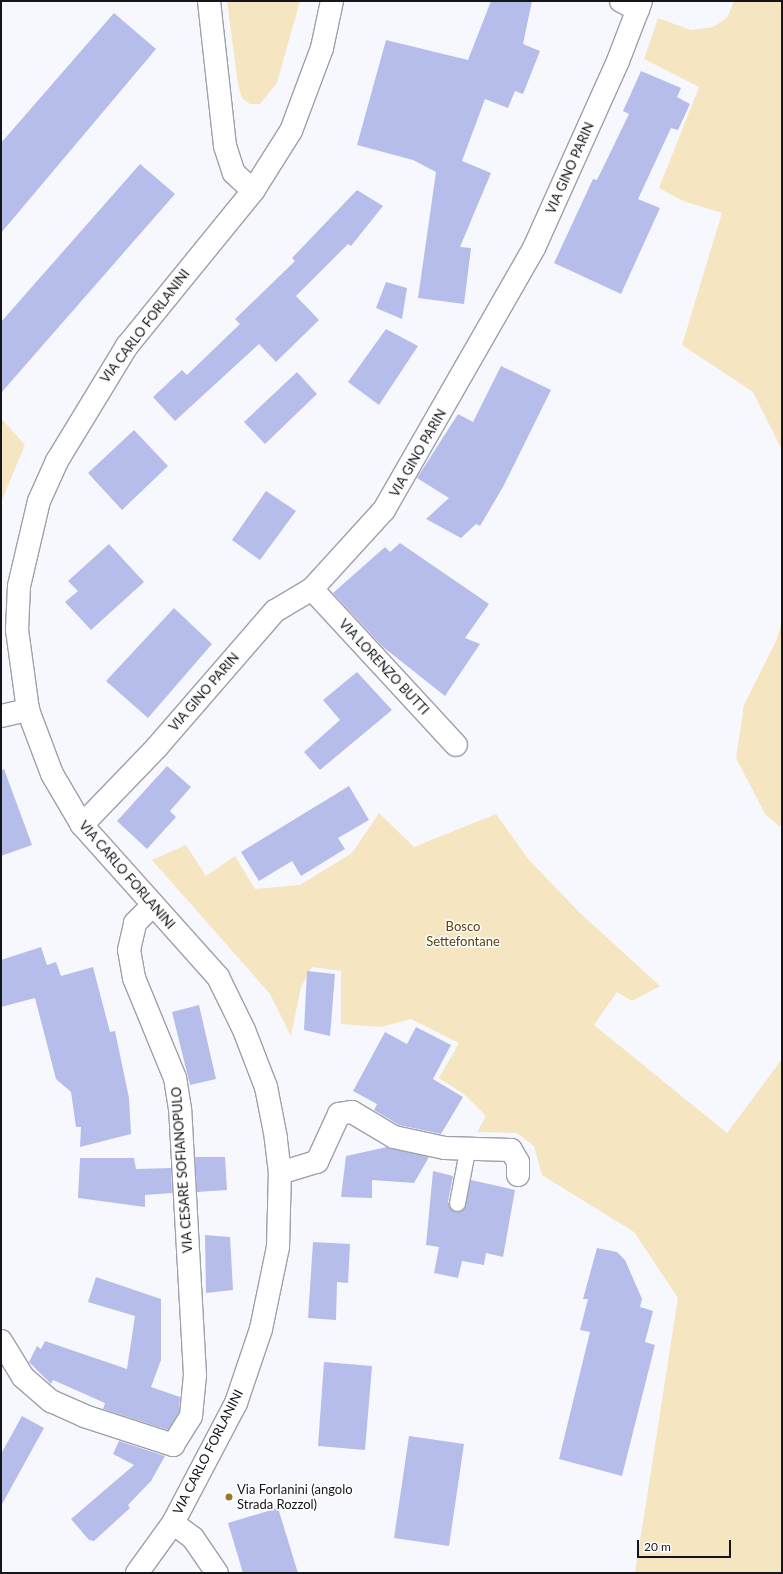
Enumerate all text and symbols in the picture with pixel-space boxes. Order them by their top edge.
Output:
street label: VIA GINO PARIN [543,120,597,216]
street label: VIA CARLO FORLANINI [97,266,193,386]
street label: VIA GINO PARIN [386,406,450,500]
street label: VIA LORENZO BUTTI [336,616,432,718]
street label: VIA GINO PARIN [166,650,242,734]
street label: VIA CARLO FORLANINI [76,818,178,932]
park label: Bosco Settefontane [426,919,500,950]
street label: VIA CESARE SOFIANOPULO [168,1086,196,1254]
street label: VIA CARLO FORLANINI [170,1387,246,1517]
place label: Via Forlanini (angolo Strada Rozzol) [237,1482,353,1513]
marker: Via Forlanini (angolo Strada Rozzol) [224,1492,234,1502]
scale bar [639,1532,733,1558]
text: 20 m [644,1539,671,1554]

